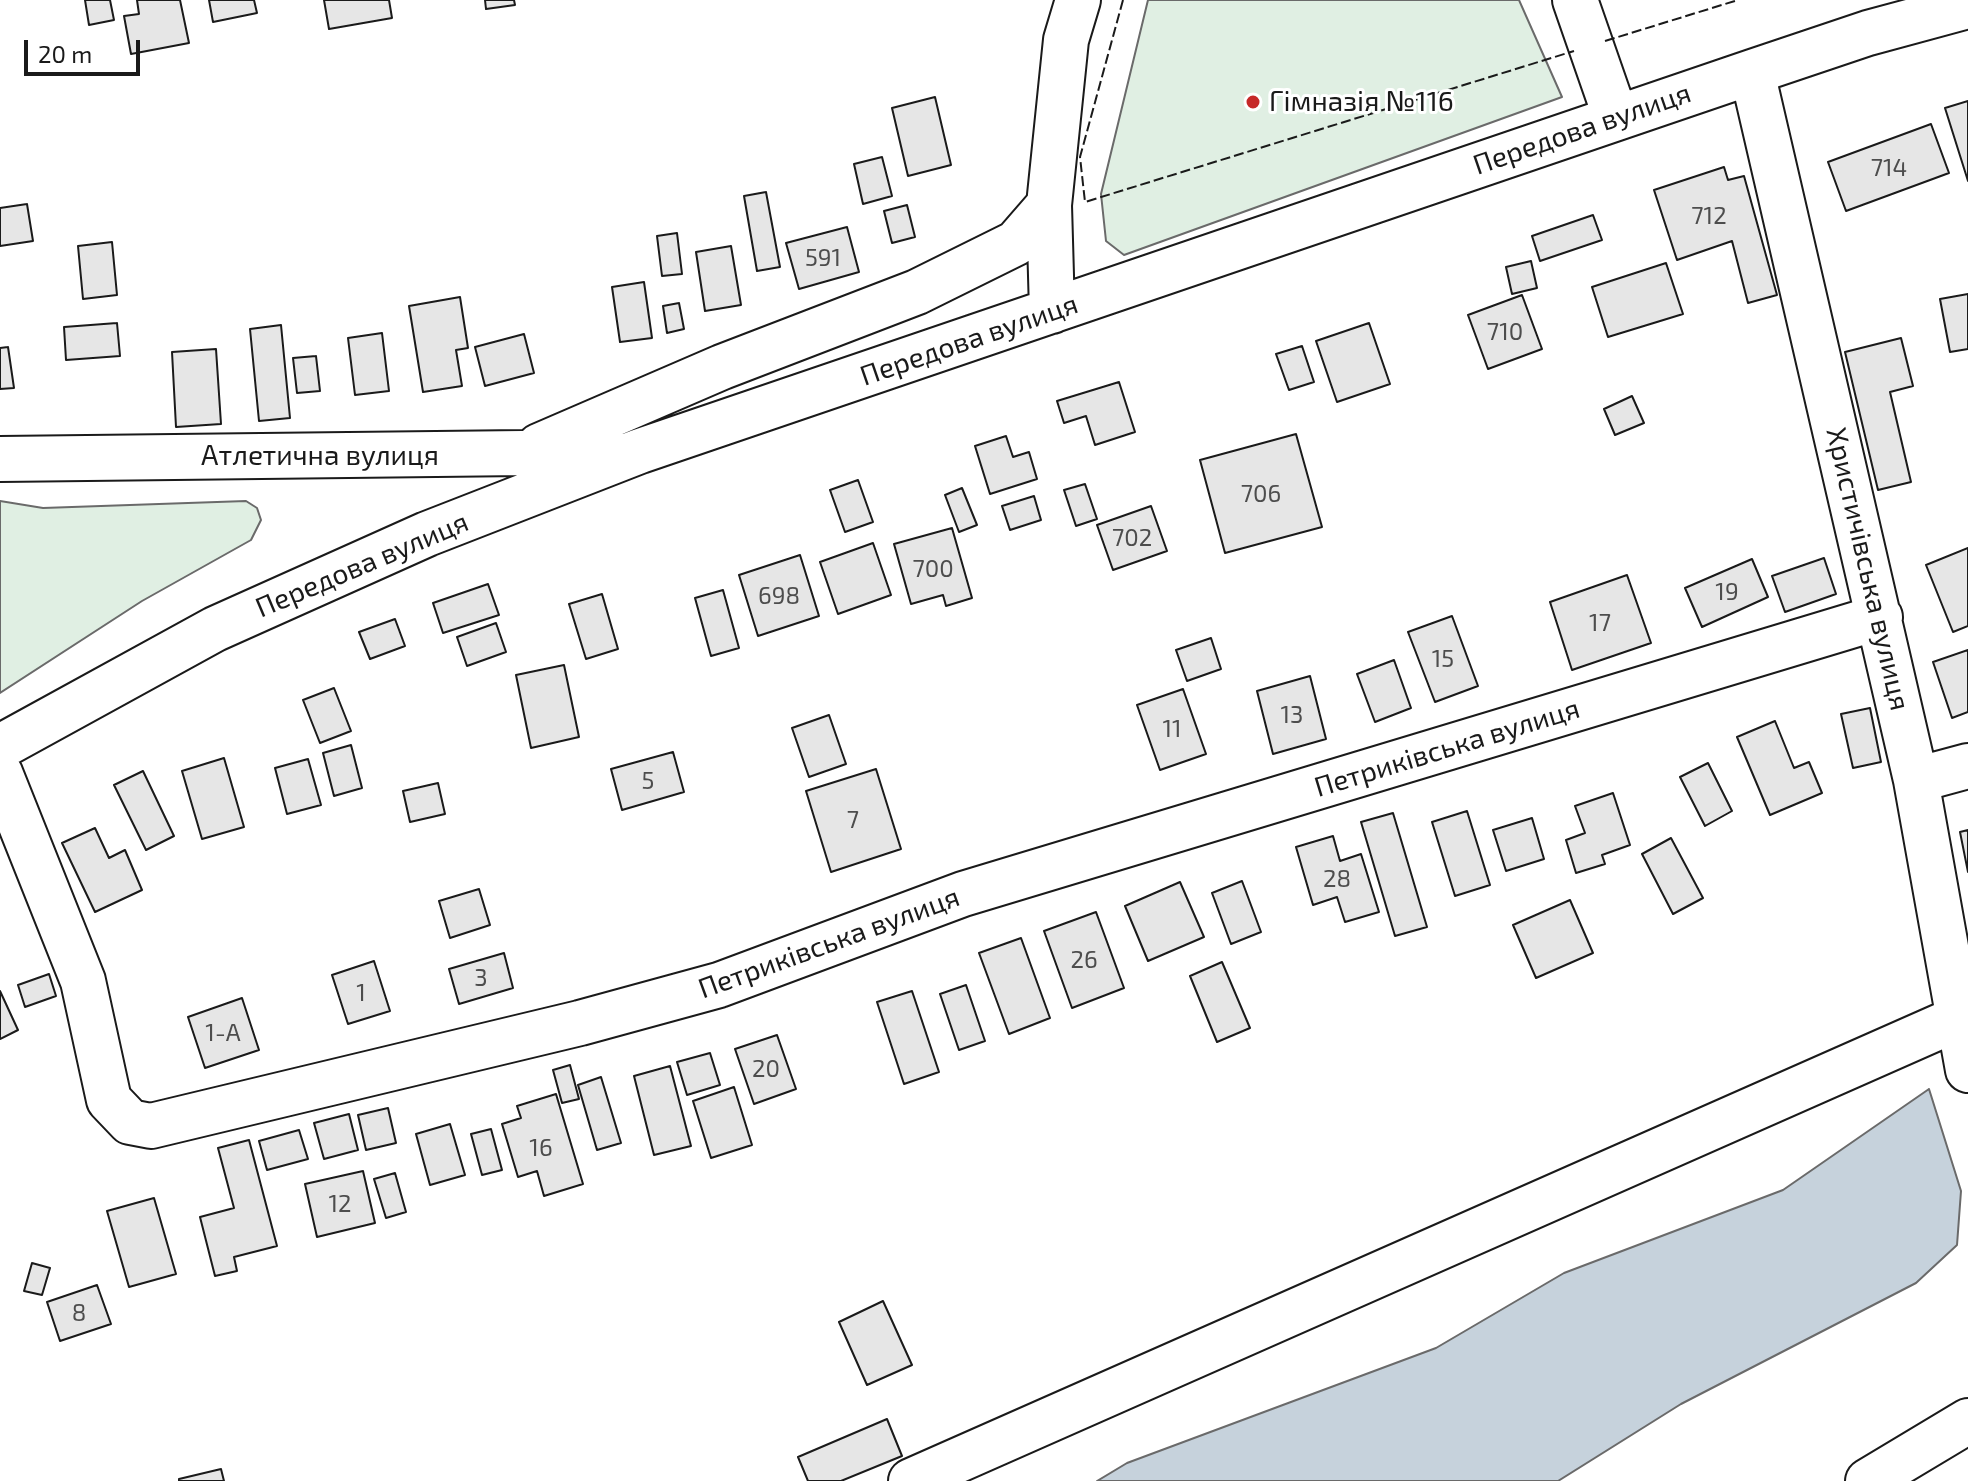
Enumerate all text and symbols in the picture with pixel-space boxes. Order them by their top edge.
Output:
scale bar [28,24,144,74]
text: 20 m [38,39,92,68]
street label: Передова вулиця [1469,76,1695,182]
place label: Гімназія №116 [1269,85,1454,119]
marker: Гімназія №116 [1244,93,1262,111]
house number: 714 [1871,154,1907,182]
house number: 712 [1691,202,1727,230]
house number: 591 [805,244,841,272]
street label: Передова вулиця [856,287,1082,393]
house number: 710 [1487,318,1523,346]
street label: Христичівська вулиця [1819,424,1917,714]
street label: Атлетична вулиця [201,439,439,473]
house number: 706 [1241,480,1281,508]
street label: Передова вулиця [251,505,473,625]
house number: 702 [1112,524,1152,552]
house number: 700 [912,555,954,583]
house number: 19 [1715,578,1739,606]
house number: 698 [758,582,800,610]
house number: 17 [1589,609,1611,637]
house number: 15 [1432,645,1454,673]
street label: Петриківська вулиця [1310,692,1584,804]
house number: 13 [1281,701,1303,729]
house number: 11 [1162,715,1182,743]
house number: 5 [642,767,654,795]
house number: 7 [847,806,859,834]
house number: 28 [1323,865,1351,893]
street label: Петриківська вулиця [694,880,964,1006]
house number: 26 [1070,946,1098,974]
house number: 3 [474,964,488,992]
house number: 1 [356,979,366,1007]
house number: 1-А [205,1019,241,1047]
house number: 20 [752,1055,780,1083]
house number: 16 [529,1134,553,1162]
house number: 12 [328,1190,352,1218]
house number: 8 [72,1299,86,1327]

